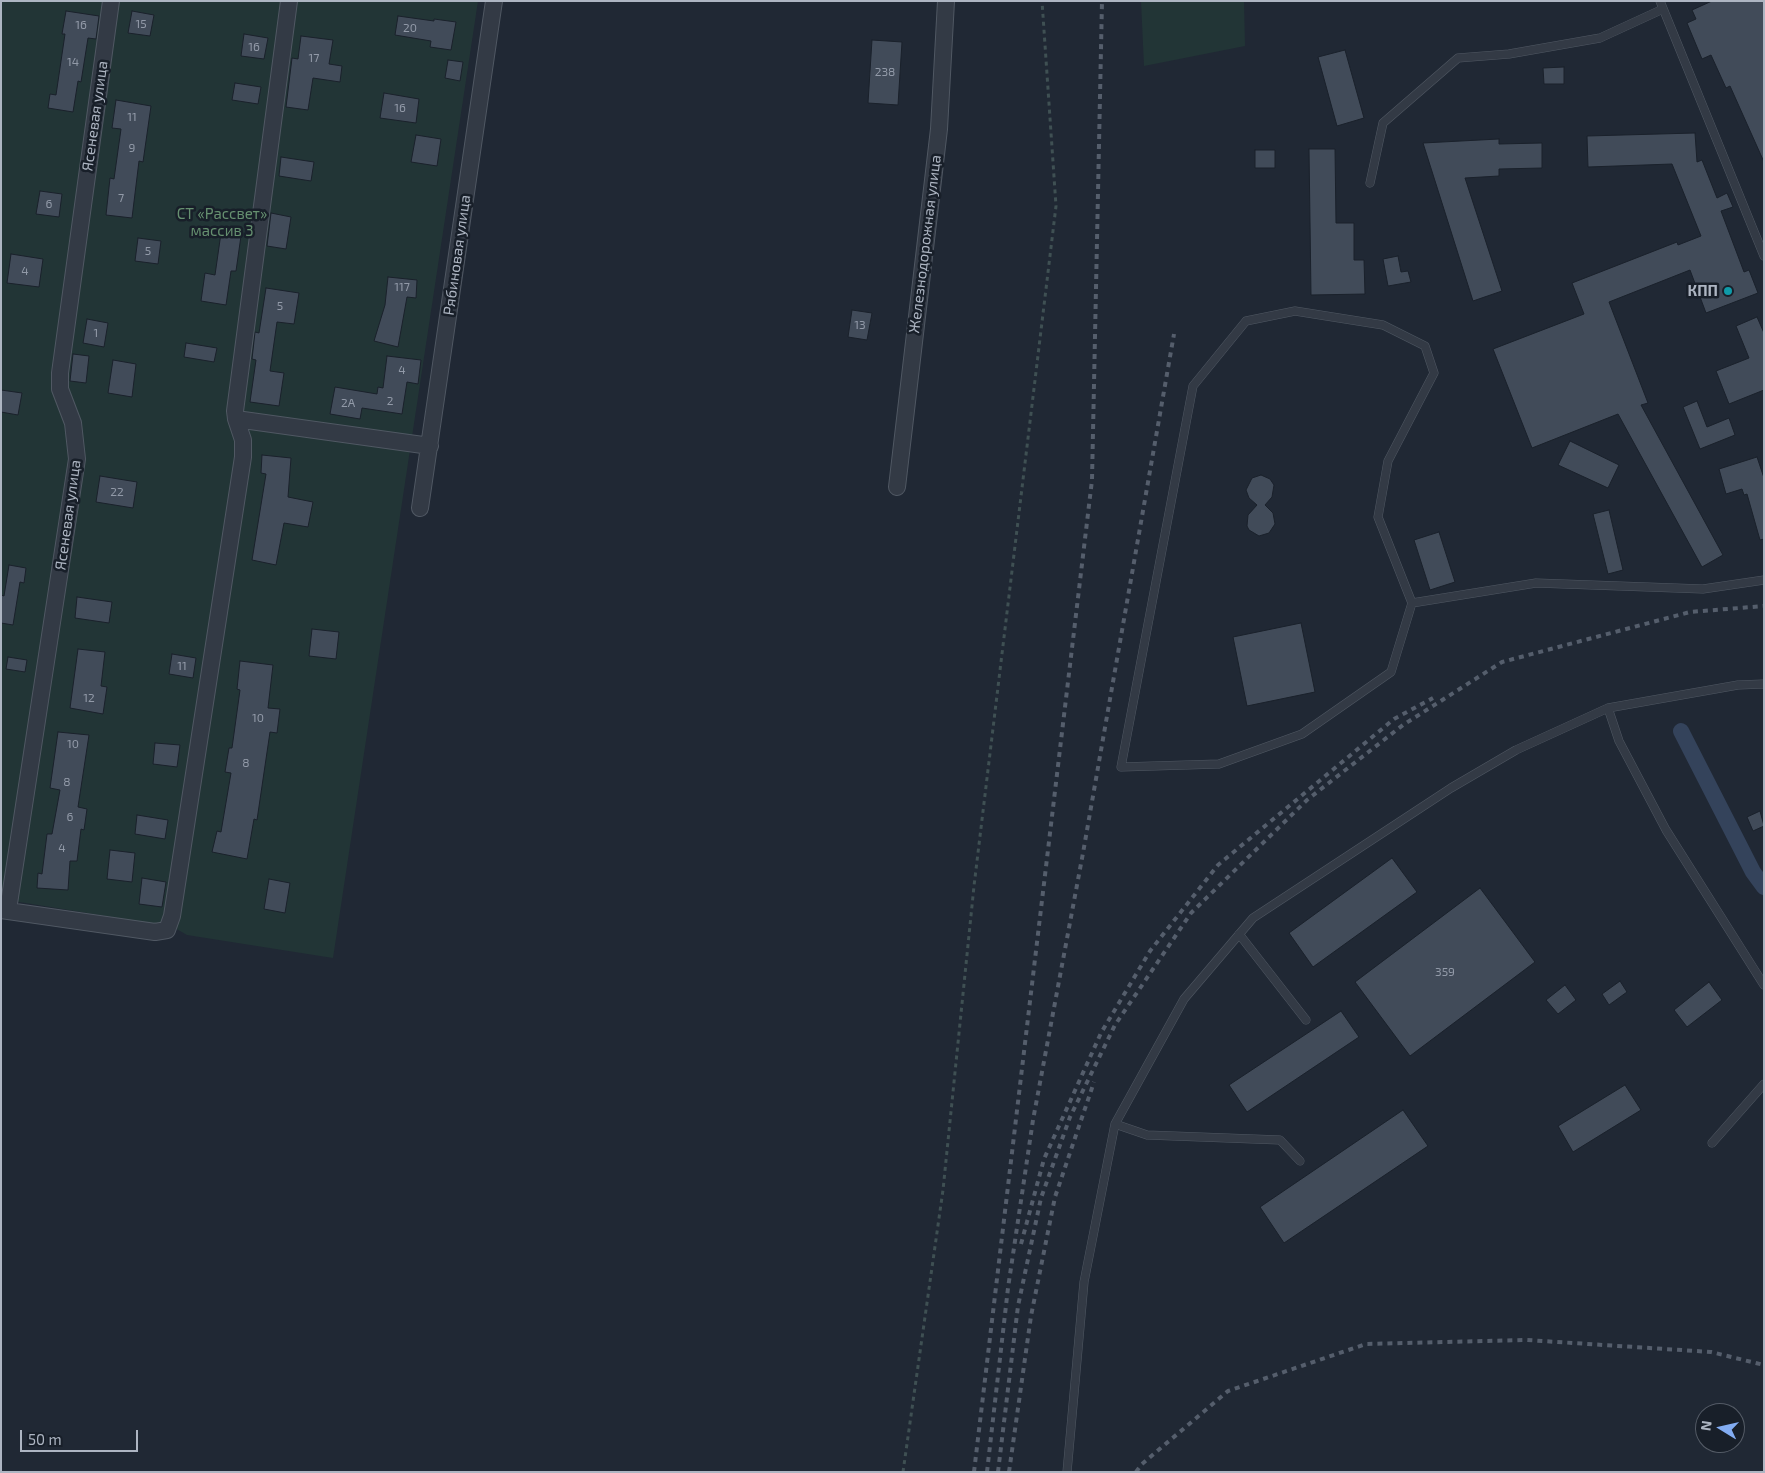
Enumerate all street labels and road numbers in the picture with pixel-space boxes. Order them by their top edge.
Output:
street label: Ясеневая улица [78,60,112,172]
street label: Железнодорожная улица [905,154,945,334]
street label: Рябиновая улица [440,193,474,317]
street label: Ясеневая улица [51,459,85,571]

